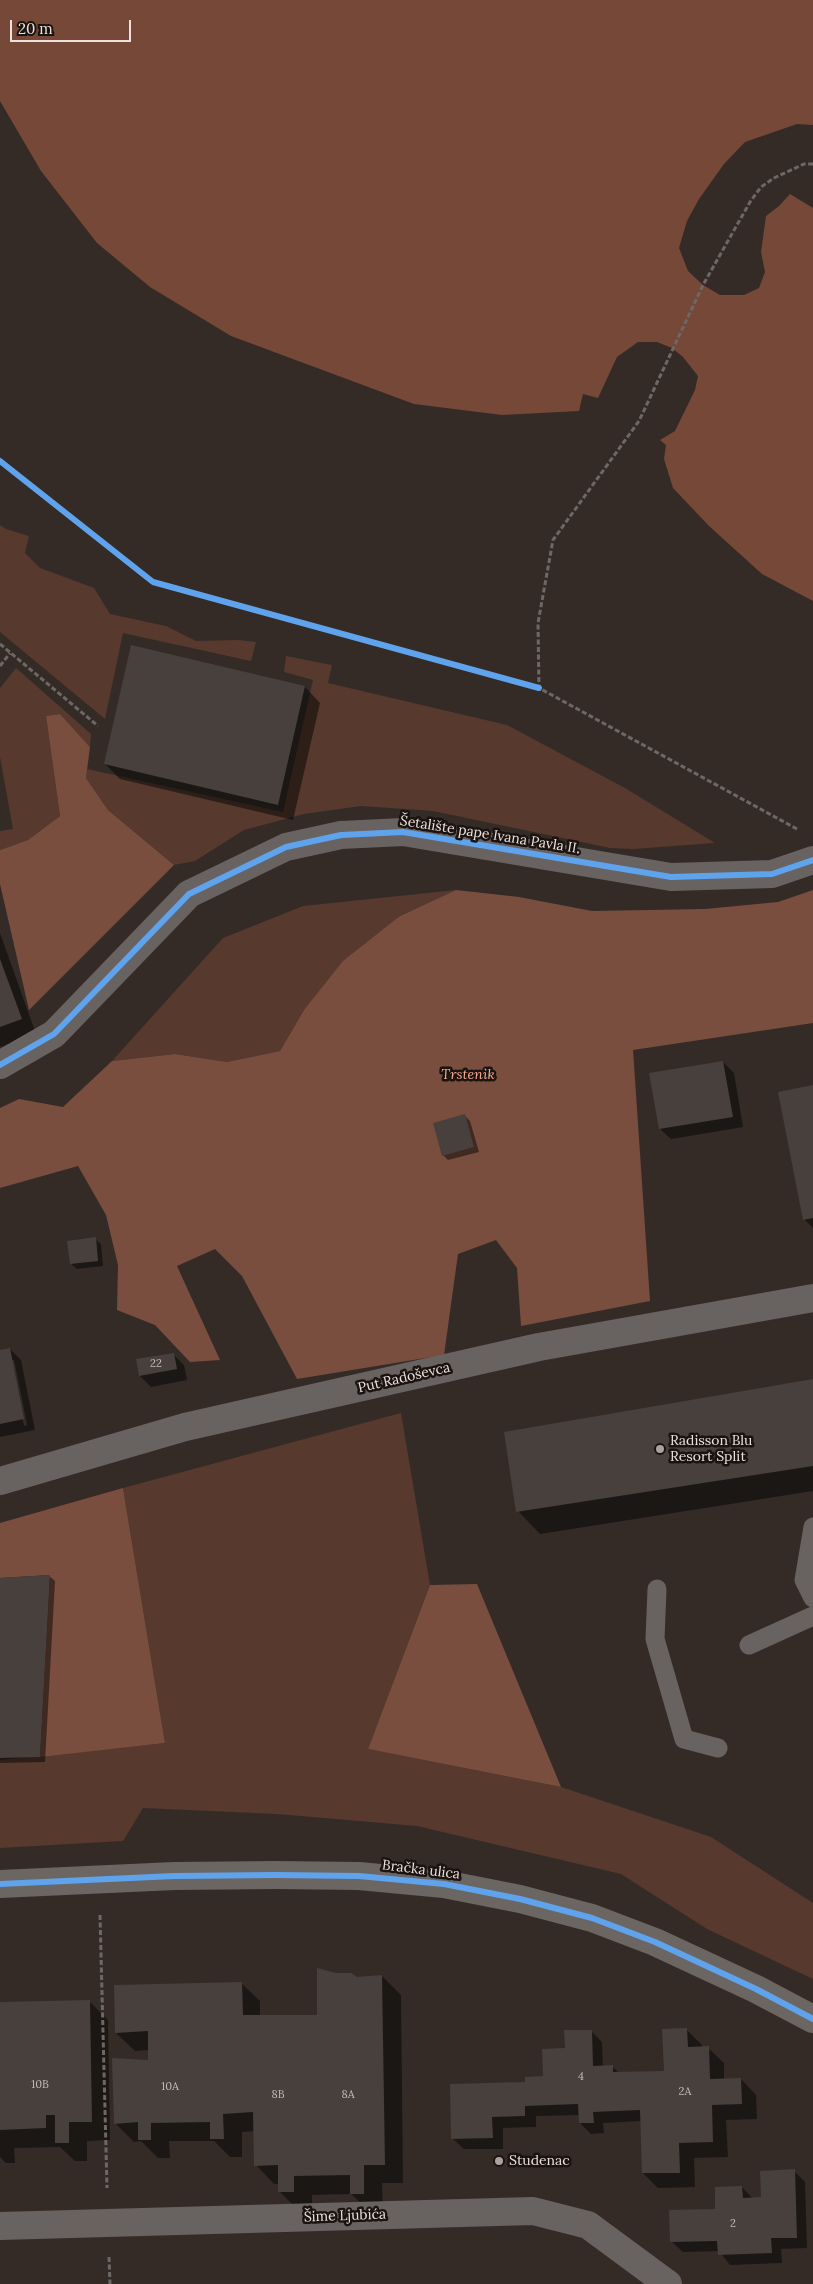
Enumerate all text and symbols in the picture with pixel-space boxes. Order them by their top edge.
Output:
scale bar [12,10,134,42]
text: 20 m [18,19,53,38]
street label: Šetalište pape Ivana Pavla II. [399,812,581,858]
park label: Trstenik [441,1067,495,1083]
house number: 22 [150,1357,162,1371]
street label: Put Radoševca [356,1359,452,1397]
place label: Radisson Blu Resort Split [670,1433,752,1465]
marker: Radisson Blu Resort Split [654,1443,666,1455]
street label: Bračka ulica [381,1857,461,1883]
house number: 4 [578,2070,584,2084]
house number: 10B [31,2078,49,2092]
house number: 10A [161,2080,179,2094]
house number: 2A [679,2085,691,2099]
house number: 8B [271,2088,285,2102]
house number: 8A [341,2088,355,2102]
place label: Studenac [509,2153,570,2169]
marker: Studenac [493,2155,505,2167]
street label: Šime Ljubića [304,2206,386,2226]
house number: 2 [730,2217,736,2231]

